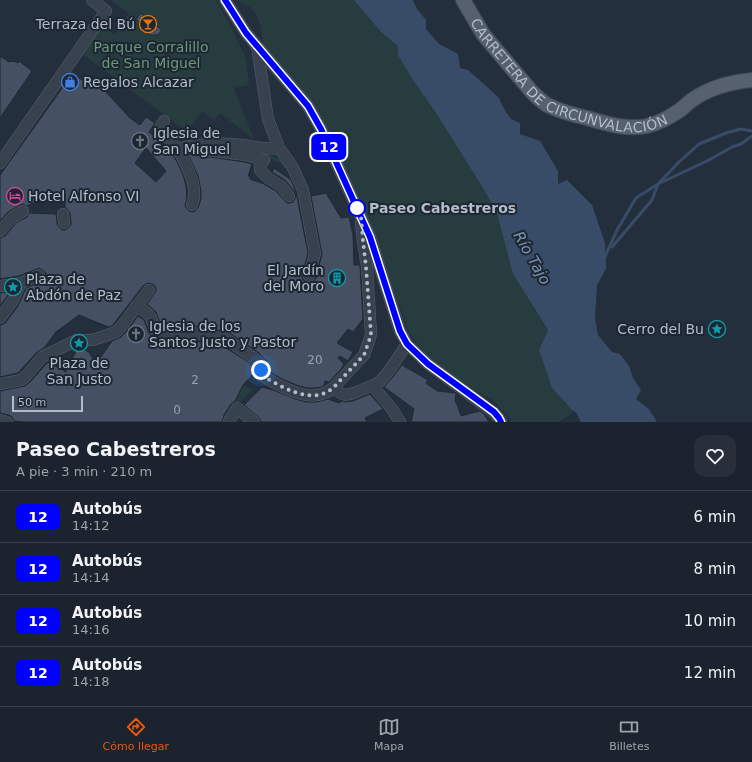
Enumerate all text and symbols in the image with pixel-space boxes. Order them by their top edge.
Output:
bar icon: Terraza del Bú [138,14,158,34]
street label: CARRETERA DE CIRCUNVALACIÓN [468,15,670,135]
place label: Terraza del Bú [35,16,135,32]
park label: Parque Corralillo de San Miguel [93,39,209,71]
shop icon: Regalos Alcazar [60,72,80,92]
place label: Regalos Alcazar [83,74,194,90]
place label: Iglesia de San Miguel [153,125,230,157]
church icon: Iglesia de San Miguel [130,131,150,151]
line badge: 12 [311,134,347,160]
text: 12 [319,139,339,155]
hotel icon: Hotel Alfonso VI [5,186,25,206]
place label: Hotel Alfonso VI [28,188,139,204]
marker: Paseo Cabestreros [348,199,366,217]
place label: Paseo Cabestreros [369,200,516,216]
water label: Río Tajo [510,228,554,288]
place label: El Jardín del Moro [264,262,324,294]
building icon: El Jardín del Moro [327,268,347,288]
place label: Plaza de Abdón de Paz [26,271,121,303]
place icon: Plaza de Abdón de Paz [3,277,23,297]
place label: Iglesia de los Santos Justo y Pastor [149,318,296,350]
place icon: Cerro del Bu [707,319,727,339]
place label: Cerro del Bu [617,321,704,337]
church icon: Iglesia de los Santos Justo y Pastor [126,324,146,344]
place icon: Plaza de San Justo [69,333,89,353]
house number: 20 [307,353,323,367]
place label: Plaza de San Justo [46,355,112,387]
your location [251,360,271,380]
house number: 2 [191,373,199,387]
scale bar [12,394,83,413]
text: 50 m [18,396,46,409]
house number: 0 [173,403,181,417]
button: heart [694,435,736,477]
text: Paseo Cabestreros [16,438,216,460]
text: A pie · 3 min · 210 m [16,464,152,479]
text: Autobús [72,500,142,518]
text: 6 min [693,508,736,526]
text: 12 [28,509,48,525]
text: 14:12 [72,518,109,533]
text: Autobús [72,552,142,570]
text: 8 min [693,560,736,578]
text: 12 [28,561,48,577]
text: 14:14 [72,570,109,585]
text: Autobús [72,604,142,622]
text: 10 min [684,612,736,630]
text: 12 [28,613,48,629]
text: 14:16 [72,622,109,637]
text: Autobús [72,656,142,674]
text: 12 min [684,664,736,682]
text: 12 [28,665,48,681]
text: 14:18 [72,674,109,689]
tab: Cómo llegar [103,716,169,753]
tab: Mapa [374,716,404,753]
tab: Billetes [609,716,649,753]

